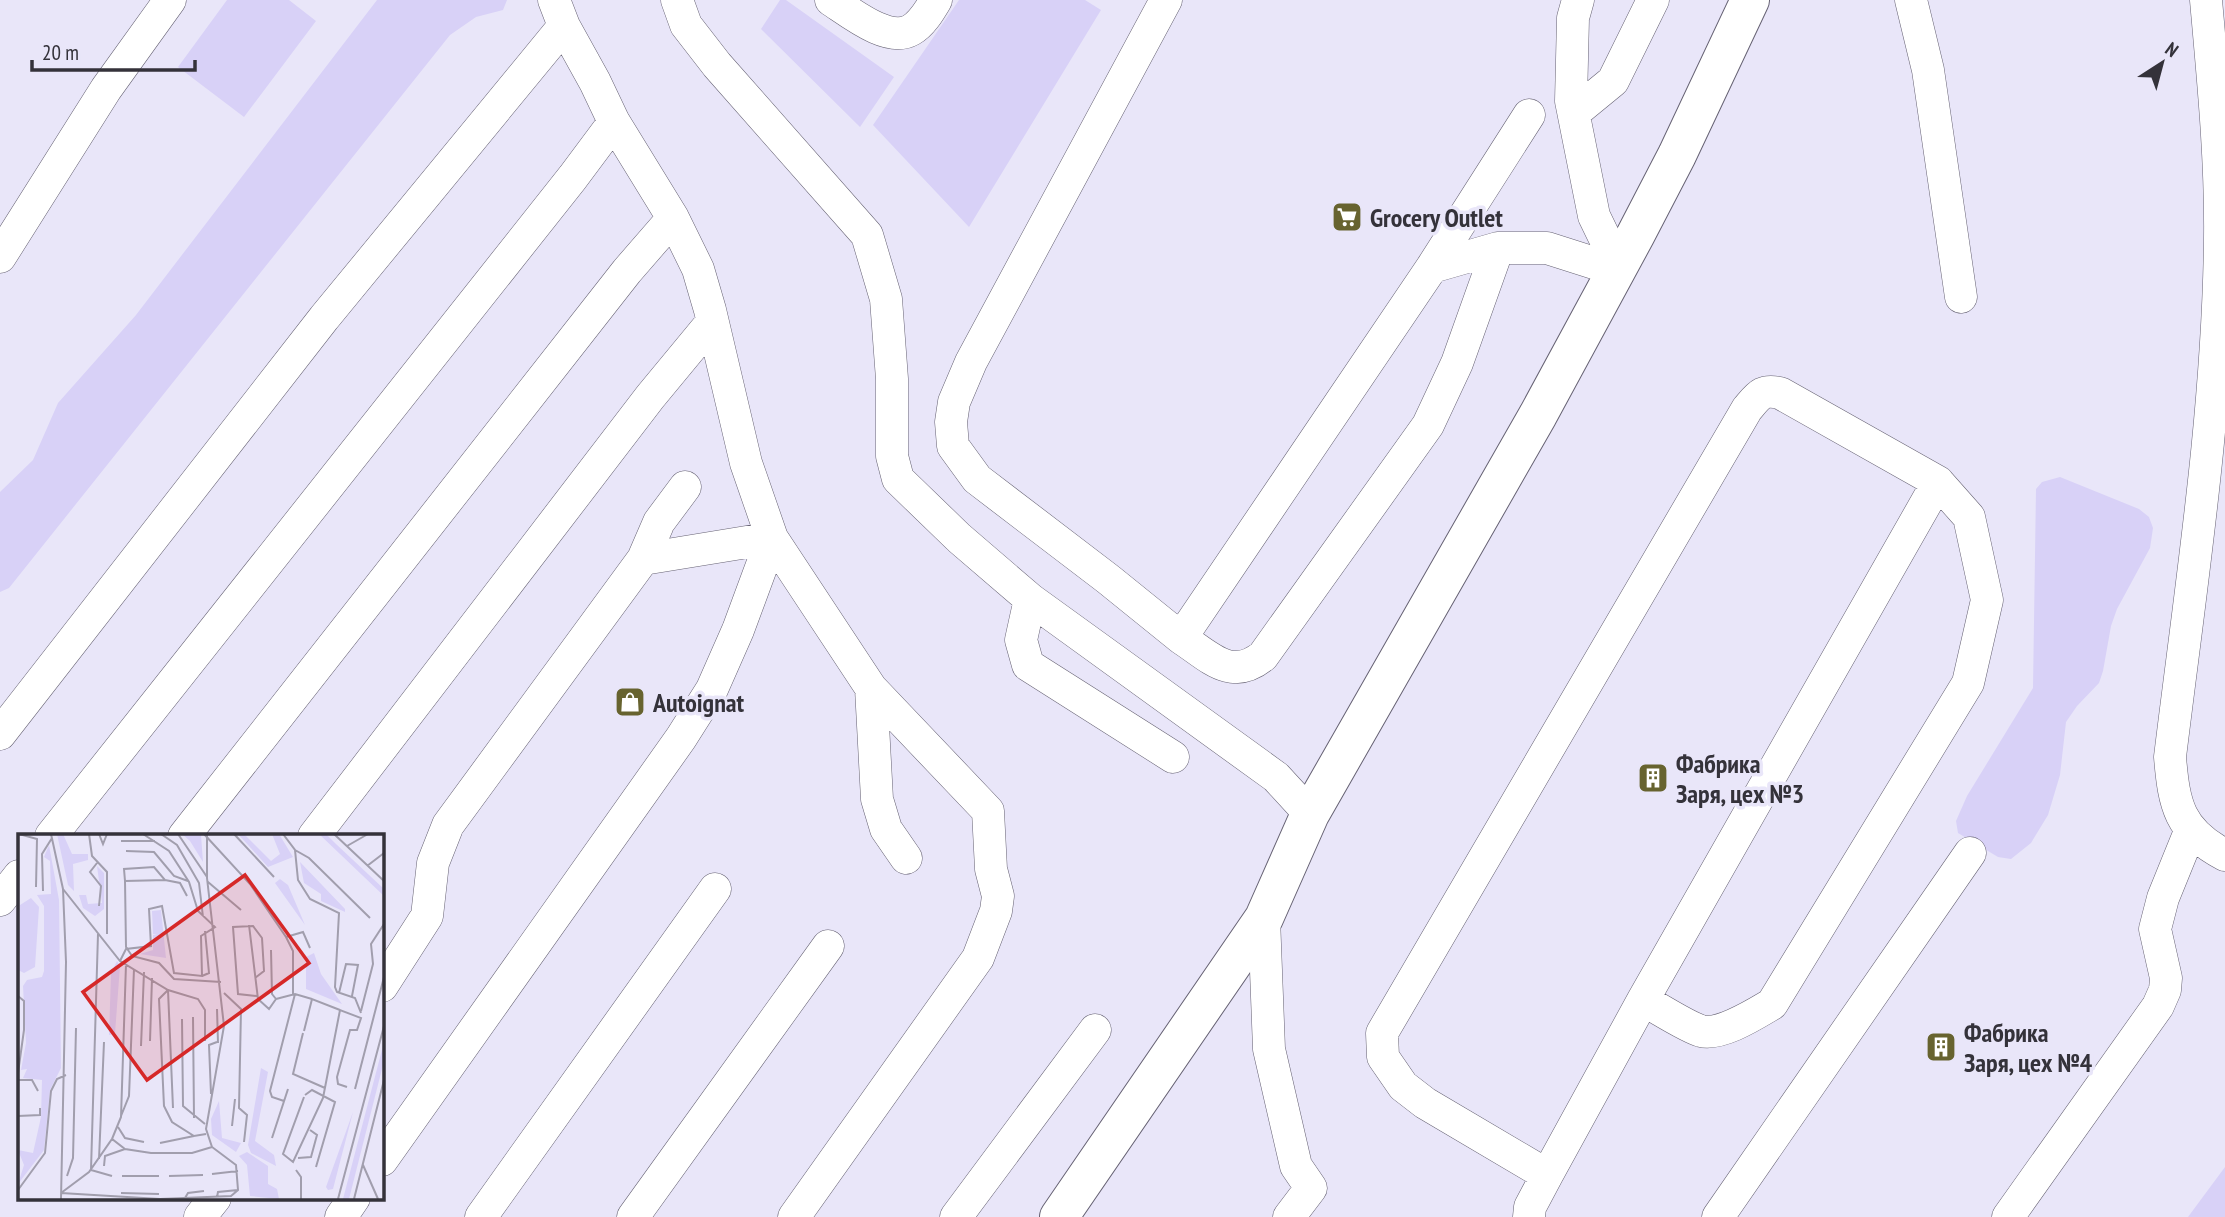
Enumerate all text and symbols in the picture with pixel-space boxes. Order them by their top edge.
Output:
scale bar [32,28,194,72]
north arrow [2127,28,2197,98]
text: N [2161,37,2183,62]
text: 20 m [42,39,79,66]
supermarket icon: Grocery Outlet [1330,200,1364,234]
place label: Grocery Outlet [1370,201,1503,234]
shop icon: Autoignat [613,685,647,719]
place label: Autoignat [652,686,745,719]
place label: Фабрика Заря, цех №3 [1676,747,1804,810]
building icon: Фабрика Заря, цех №3 [1636,761,1670,795]
inset map [18,834,383,1200]
place label: Фабрика Заря, цех №4 [1964,1016,2093,1079]
building icon: Фабрика Заря, цех №4 [1924,1030,1958,1064]

